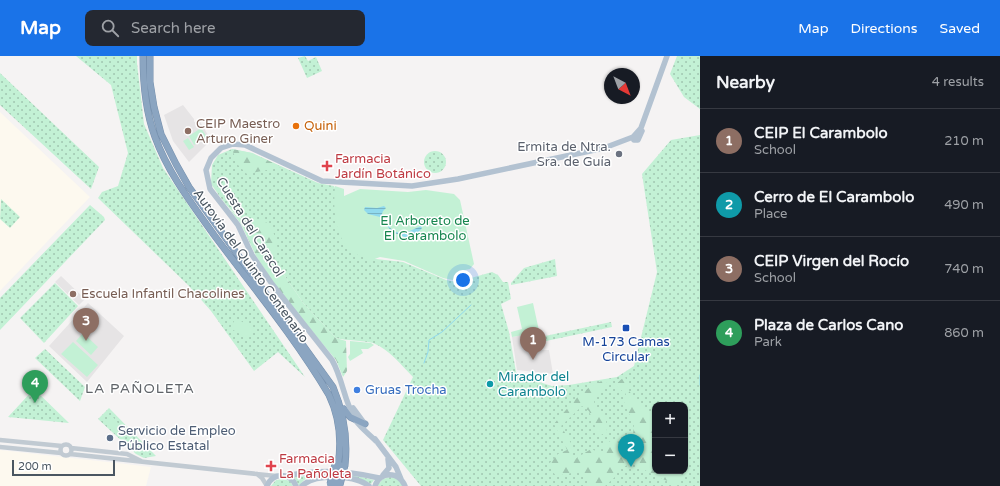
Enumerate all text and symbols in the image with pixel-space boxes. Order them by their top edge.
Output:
search box [85,10,365,46]
text: Map [20,17,61,39]
icon: search [99,17,121,39]
text: Search here [131,19,215,37]
text: Map [798,20,829,37]
text: Directions [851,20,918,37]
text: Saved [940,20,980,37]
north arrow [604,68,640,104]
text: Nearby [716,72,775,93]
text: 4 results [932,74,984,90]
place label: CEIP Maestro Arturo Giner [196,116,280,147]
place label: Quini [304,118,337,134]
marker: Quini [291,121,301,131]
text: CEIP El Carambolo [754,124,888,142]
marker: CEIP Maestro Arturo Giner [183,126,193,136]
text: 1 [725,133,733,149]
text: 210 m [944,133,984,149]
place label: Ermita de Ntra. Sra. de Guía [517,139,611,170]
text: School [754,142,796,158]
marker: Ermita de Ntra. Sra. de Guía [614,149,624,159]
place label: Farmacia Jardín Botánico [335,151,431,182]
marker: Farmacia Jardín Botánico [322,161,332,171]
street label: Cuesta del Caracol [213,174,287,280]
street label: Autovía del Quinto Centenario [190,186,312,346]
text: Cerro de El Carambolo [754,188,914,206]
text: 2 [725,197,733,213]
text: 490 m [944,197,984,213]
text: Place [754,206,787,222]
park label: El Arboreto de El Carambolo [380,213,470,244]
text: CEIP Virgen del Rocío [754,252,909,270]
text: 3 [725,261,733,277]
text: 740 m [944,261,984,277]
your location [453,270,473,290]
text: School [754,270,796,286]
place label: Escuela Infantil Chacolines [81,286,245,302]
marker: Escuela Infantil Chacolines [68,289,78,299]
pin: 3 [73,308,99,341]
text: Plaza de Carlos Cano [754,316,903,334]
marker: M-173 Camas Circular [621,323,631,333]
text: 4 [725,325,733,341]
text: 860 m [944,325,984,341]
pin: 1 [520,327,546,360]
place label: M-173 Camas Circular [582,334,670,365]
text: Park [754,334,782,350]
place label: Mirador del Carambolo [498,369,569,400]
pin: 4 [22,370,48,403]
marker: Mirador del Carambolo [485,379,495,389]
district label: LA PAÑOLETA [85,380,195,397]
place label: Gruas Trocha [365,382,447,398]
marker: Gruas Trocha [352,385,362,395]
map controls [652,402,688,474]
button: + [652,402,688,438]
place label: Servicio de Empleo Público Estatal [118,423,236,454]
marker: Servicio de Empleo Público Estatal [105,433,115,443]
pin: 2 [618,434,644,467]
button: − [652,438,688,474]
place label: Farmacia La Pañoleta [279,451,352,482]
scale bar [12,458,115,477]
text: 200 m [18,460,52,473]
marker: Farmacia La Pañoleta [266,461,276,471]

